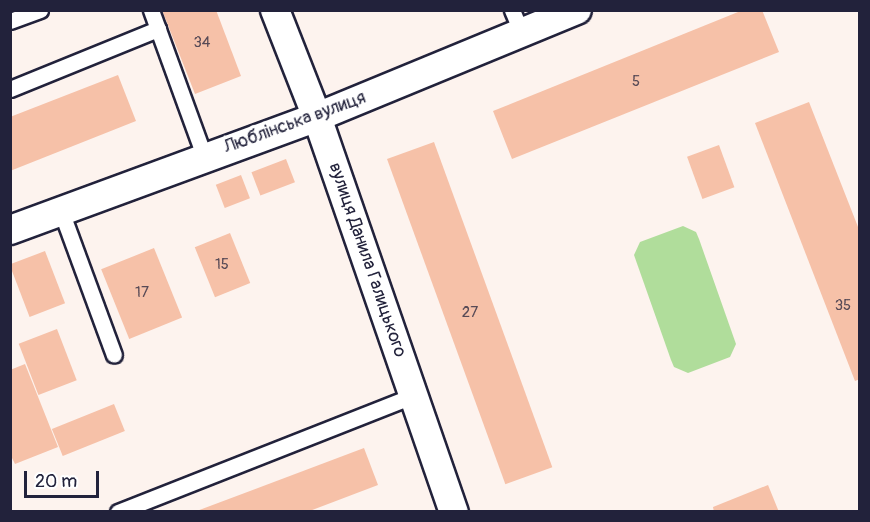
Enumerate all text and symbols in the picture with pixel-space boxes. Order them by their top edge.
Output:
house number: 34 [193,34,211,52]
house number: 5 [632,73,640,91]
street label: Люблінська вулиця [221,87,369,159]
street label: вулиця Данила Галицького [324,160,410,360]
house number: 15 [215,256,229,274]
house number: 17 [135,284,149,302]
house number: 35 [835,297,851,315]
house number: 27 [462,304,478,322]
scale bar [27,459,102,497]
text: 20 m [35,470,77,493]

